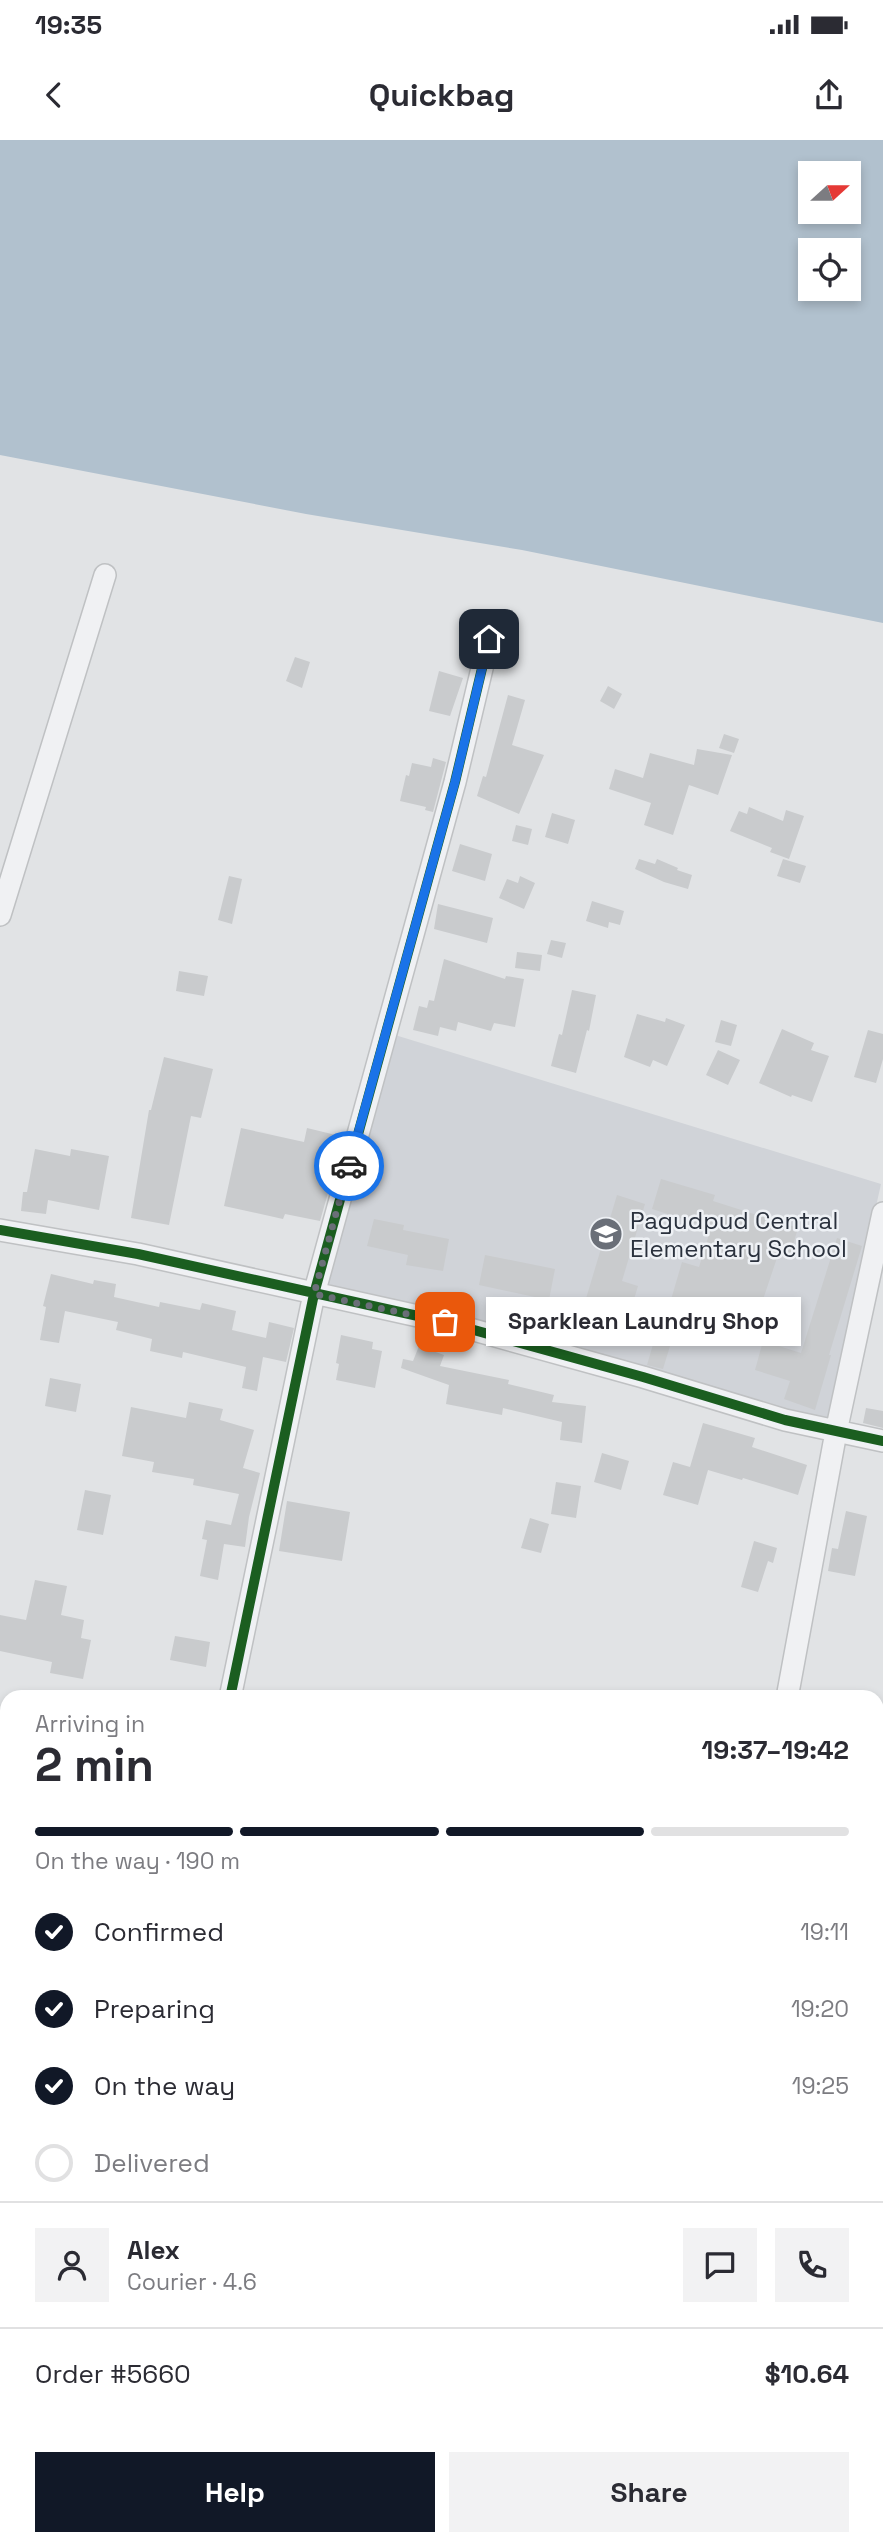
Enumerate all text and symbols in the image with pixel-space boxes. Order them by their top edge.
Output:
text: 19:35 [35,8,102,42]
text: Quickbag [369,75,514,115]
icon: back [35,76,73,114]
icon: share [810,76,848,114]
north arrow [798,161,861,224]
map controls [798,161,861,301]
button: locate [798,238,861,301]
pin [459,609,519,669]
icon: home [470,620,508,658]
courier [314,1131,384,1201]
icon: car [330,1147,368,1185]
place label: Pagudpud Central Elementary School [630,1205,847,1264]
school or university icon: Pagudpud Central Elementary School [587,1215,625,1253]
pin [415,1292,475,1352]
callout: Sparklean Laundry Shop [487,1298,802,1346]
icon: bag [426,1303,464,1341]
text: Sparklean Laundry Shop [508,1306,779,1336]
text: Arriving in [35,1709,145,1739]
text: 19:37–19:42 [702,1733,849,1767]
text: 2 min [35,1736,154,1794]
text: On the way · 190 m [35,1846,240,1876]
icon: check [35,1913,73,1951]
text: Confirmed [94,1915,224,1949]
text: 19:11 [800,1917,849,1947]
icon: check [35,1990,73,2028]
text: Preparing [94,1992,215,2026]
text: 19:20 [791,1994,849,2024]
icon: check [35,2067,73,2105]
text: On the way [94,2069,235,2103]
text: 19:25 [792,2071,849,2101]
text: Delivered [94,2146,210,2180]
button: person [35,2228,109,2302]
button: chat [683,2228,757,2302]
button: phone [775,2228,849,2302]
text: Alex [127,2233,180,2267]
text: Courier · 4.6 [127,2267,257,2297]
text: Order #5660 [35,2357,191,2391]
text: $10.64 [765,2357,849,2391]
button: Help [35,2452,435,2532]
button: Share [449,2452,849,2532]

